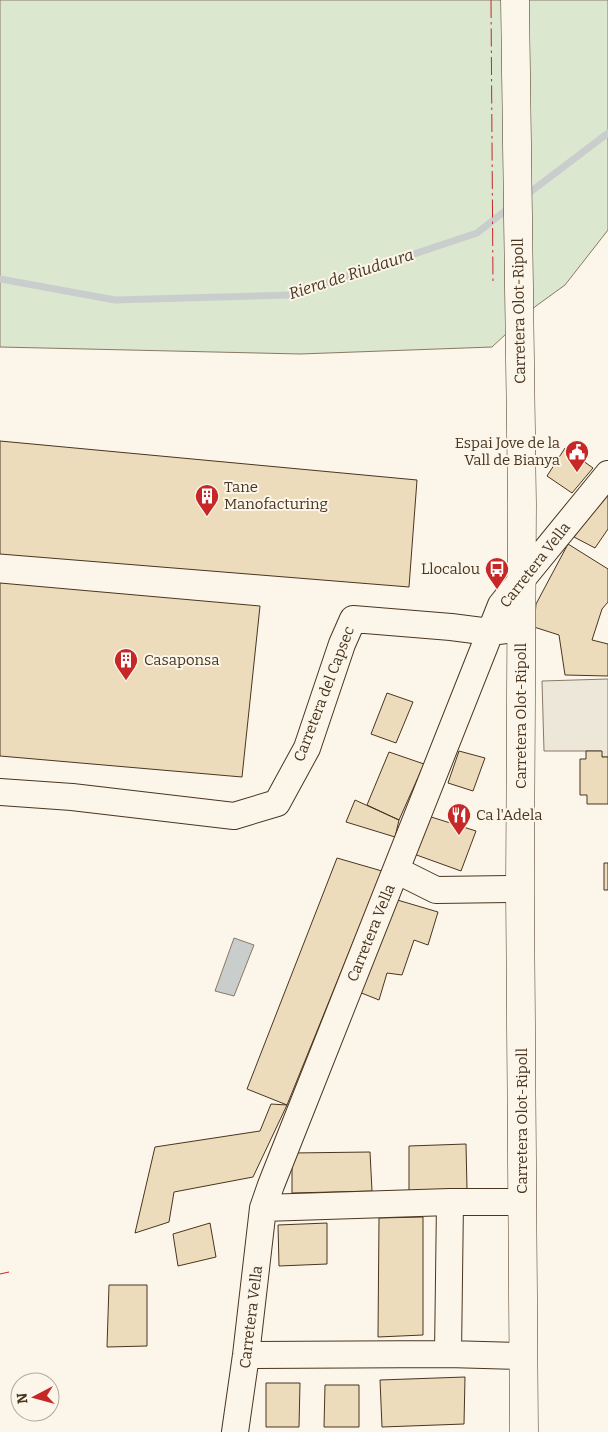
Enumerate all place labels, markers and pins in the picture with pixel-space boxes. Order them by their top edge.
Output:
place label: Espai Jove de la Vall de Bianya [455,434,560,469]
public building icon: Espai Jove de la Vall de Bianya [564,439,590,473]
place label: Tane Manofacturing [224,478,328,513]
building icon: Tane Manofacturing [194,483,220,517]
bus stop icon: Llocalou [484,556,510,590]
place label: Llocalou [421,560,480,578]
building icon: Casaponsa [113,647,139,681]
place label: Casaponsa [144,651,219,669]
restaurant icon: Ca l'Adela [446,802,472,836]
place label: Ca l'Adela [476,806,542,824]

